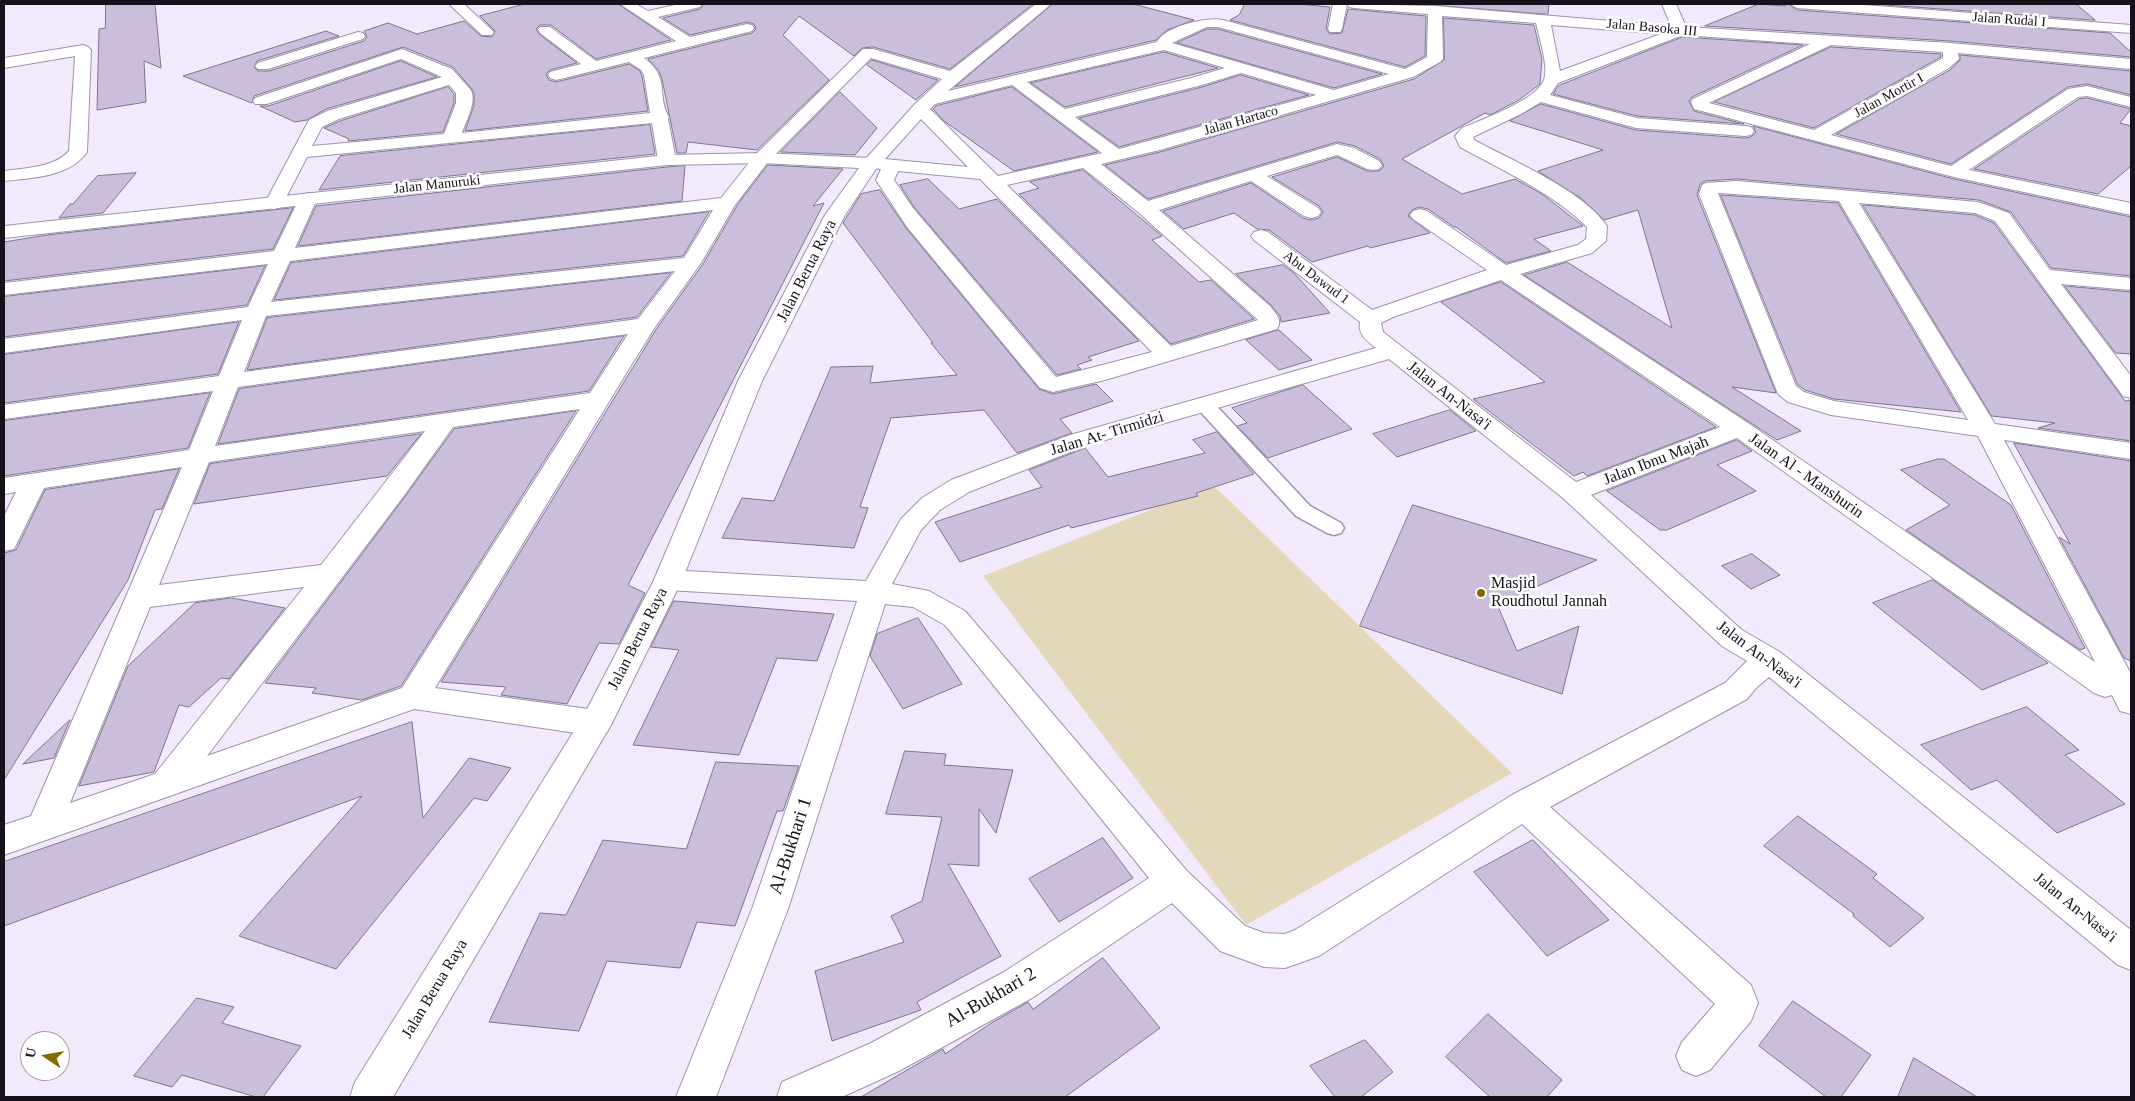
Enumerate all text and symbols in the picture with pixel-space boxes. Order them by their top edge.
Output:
street label: Jalan Rudal I [1972,9,2046,31]
street label: Jalan Basoka III [1606,16,1698,40]
street label: Jalan Mortir I [1851,70,1927,122]
street label: Jalan Hartaco [1202,102,1280,140]
street label: Jalan Manuruki [393,172,481,198]
street label: Jalan Berua Raya [773,217,841,325]
street label: Abu Dawud 1 [1280,248,1352,308]
street label: Jalan An-Nasa'i [1403,357,1495,435]
street label: Jalan At- Tirmidzi [1048,408,1166,460]
street label: Jalan Al - Manshurin [1745,429,1867,523]
street label: Jalan Ibnu Majah [1601,432,1711,490]
place label: Masjid Roudhotul Jannah [1491,574,1607,612]
street label: Jalan Berua Raya [604,585,672,693]
marker: Masjid Roudhotul Jannah [1475,587,1487,599]
street label: Jalan An-Nasa'i [1713,617,1805,693]
street label: Al-Bukhari 1 [765,795,817,897]
street label: Jalan An-Nasa'i [2030,869,2120,947]
street label: Jalan Berua Raya [398,936,472,1042]
street label: Al-Bukhari 2 [942,963,1040,1033]
north arrow [20,1031,70,1081]
text: U [22,1046,39,1059]

